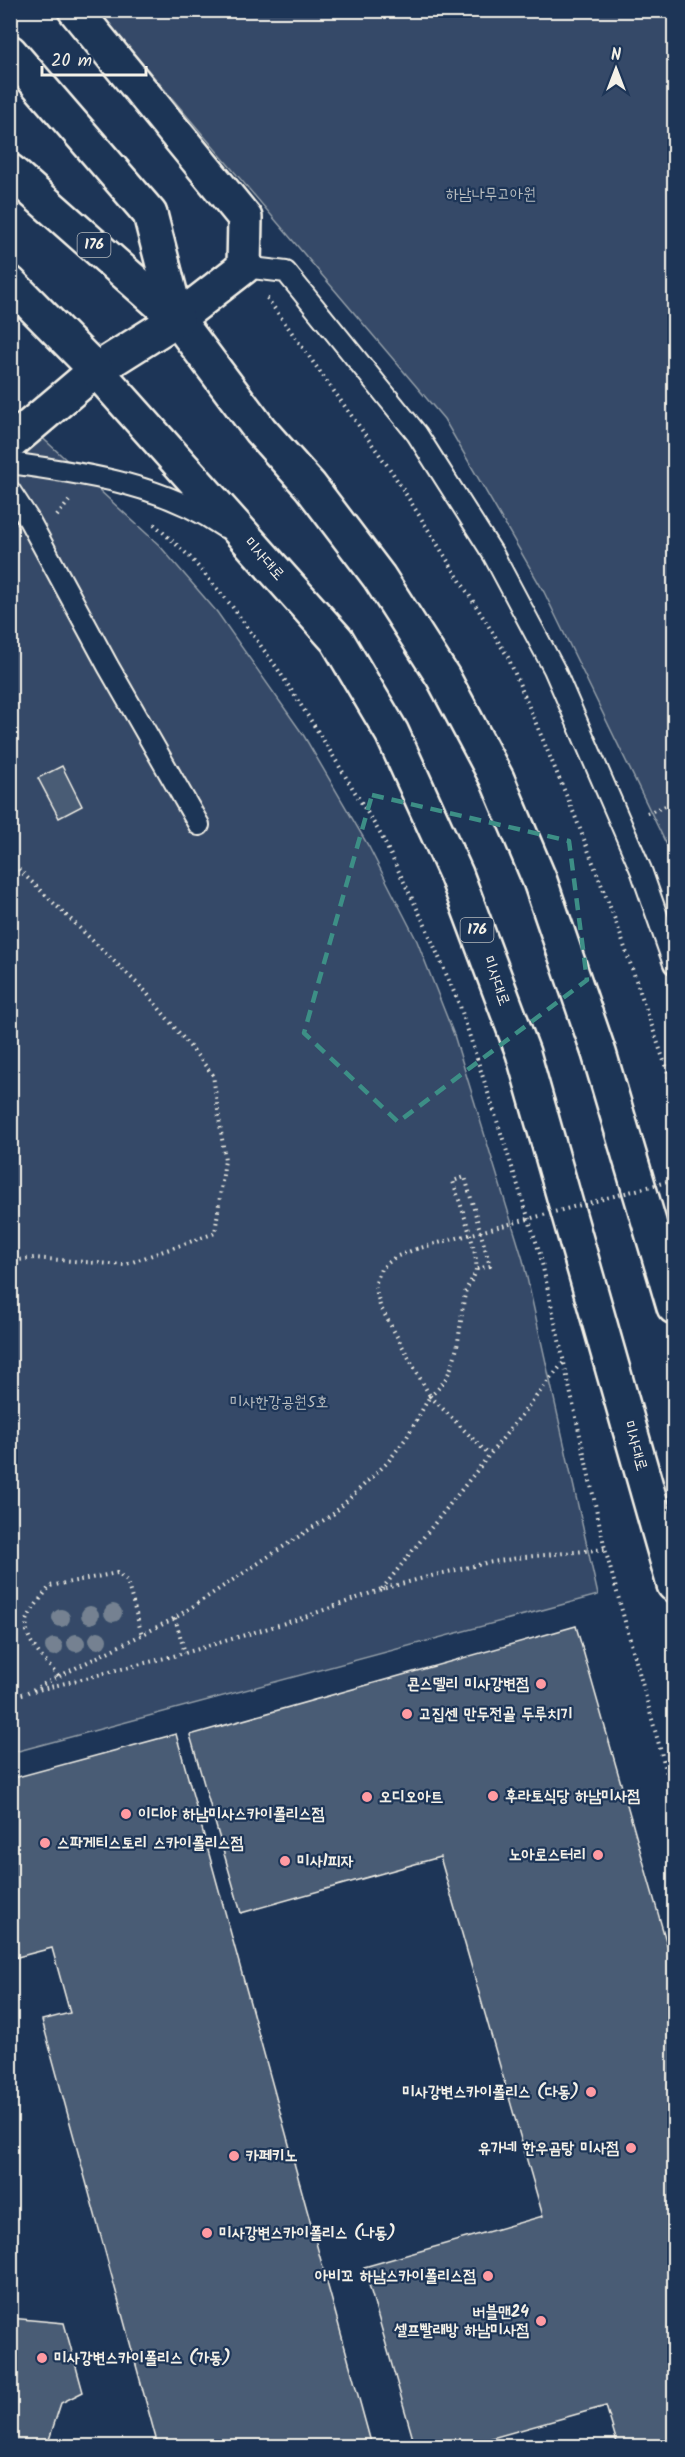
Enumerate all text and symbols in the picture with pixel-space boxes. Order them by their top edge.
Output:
scale bar [42,39,146,77]
north arrow [586,39,646,99]
text: N [611,43,621,68]
text: 20 m [51,47,92,76]
park label: 하남나무고아원 [446,182,536,207]
road number: 176 [78,233,110,257]
street label: 미사대로 [237,531,291,587]
road number: 176 [460,918,494,942]
street label: 미사대로 [475,953,517,1009]
park label: 미사한강공원5호 [230,1390,328,1415]
street label: 미사대로 [616,1418,654,1474]
place label: 콘스델리 미사강변점 [407,1672,529,1697]
marker: 콘스델리 미사강변점 [534,1677,548,1691]
place label: 고집센 만두전골 두루치기 [419,1702,573,1727]
marker: 고집센 만두전골 두루치기 [400,1707,414,1721]
place label: 후라토식당 하남미사점 [505,1784,640,1809]
place label: 오디오아트 [379,1785,444,1810]
marker: 후라토식당 하남미사점 [486,1789,500,1803]
marker: 오디오아트 [360,1790,374,1804]
place label: 이디야 하남미사스카이폴리스점 [138,1802,325,1827]
marker: 이디야 하남미사스카이폴리스점 [119,1807,133,1821]
place label: 스파게티스토리 스카이폴리스점 [57,1831,244,1856]
marker: 스파게티스토리 스카이폴리스점 [38,1836,52,1850]
place label: 노아로스터리 [509,1843,586,1868]
marker: 노아로스터리 [591,1848,605,1862]
place label: 미사1피자 [297,1849,353,1874]
marker: 미사1피자 [278,1854,292,1868]
place label: 미사강변스카이폴리스 (다동) [402,2080,579,2105]
marker: 미사강변스카이폴리스 (다동) [584,2085,598,2099]
place label: 유가네 한우곰탕 미사점 [478,2136,619,2161]
marker: 유가네 한우곰탕 미사점 [624,2141,638,2155]
place label: 카페키노 [246,2144,298,2169]
marker: 카페키노 [227,2149,241,2163]
place label: 미사강변스카이폴리스 (나동) [219,2221,396,2246]
marker: 미사강변스카이폴리스 (나동) [200,2226,214,2240]
place label: 아비꼬 하남스카이폴리스점 [314,2264,476,2289]
marker: 아비꼬 하남스카이폴리스점 [481,2269,495,2283]
place label: 버블맨24 셀프빨래방 하남미사점 [394,2300,529,2343]
marker: 버블맨24 셀프빨래방 하남미사점 [534,2314,548,2328]
place label: 미사강변스카이폴리스 (가동) [54,2346,231,2371]
marker: 미사강변스카이폴리스 (가동) [35,2351,49,2365]

